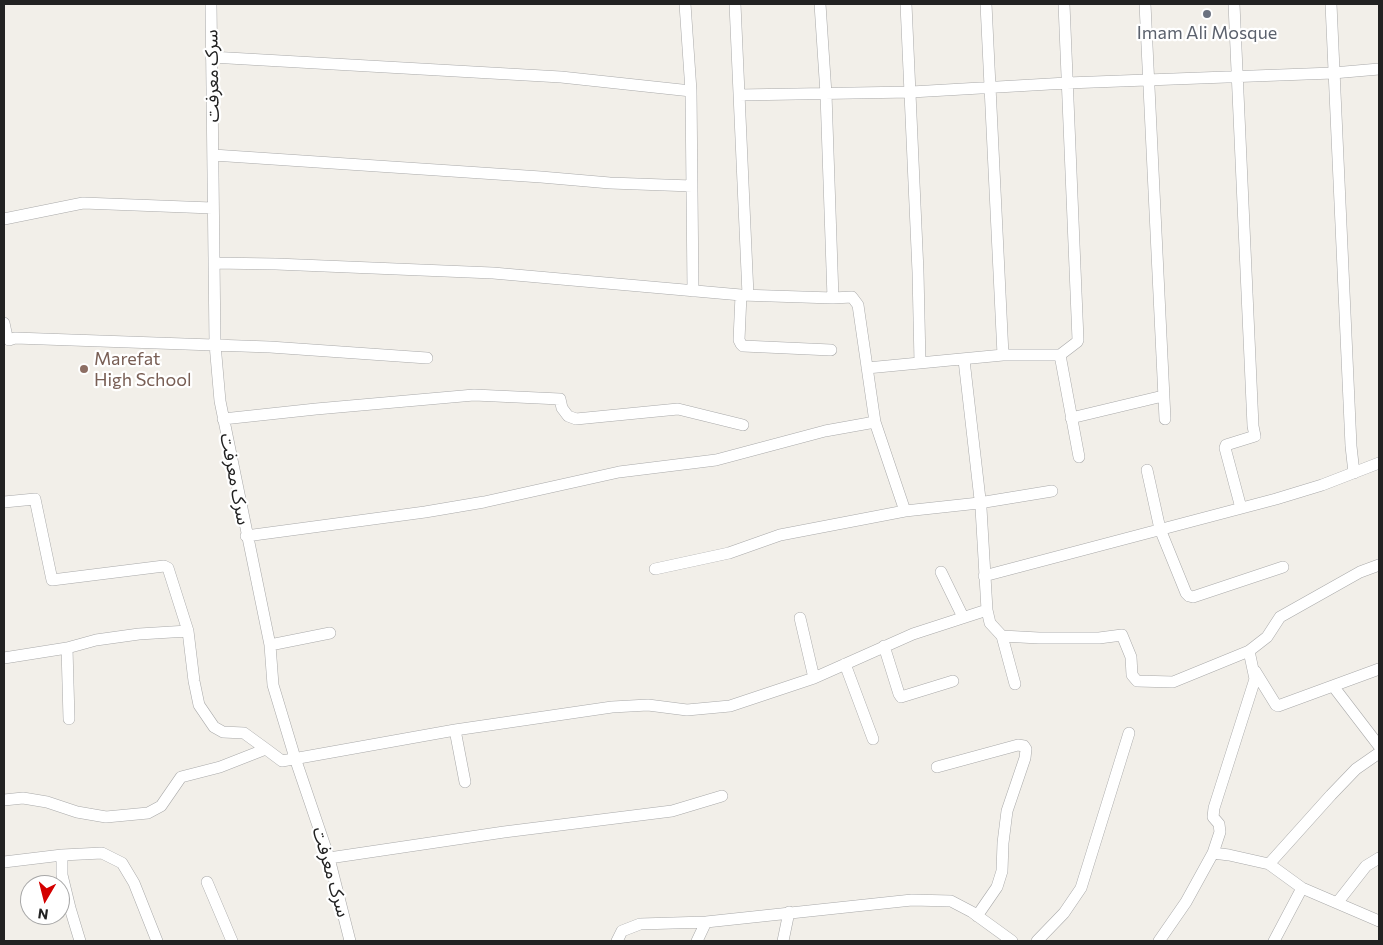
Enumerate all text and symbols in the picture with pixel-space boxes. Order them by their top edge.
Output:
marker: Imam Ali Mosque [1201,8,1213,20]
place label: Imam Ali Mosque [1137,22,1277,44]
street label: سرک معرفت [200,29,224,123]
place label: Marefat High School [94,348,191,390]
marker: Marefat High School [78,363,90,375]
street label: سرک معرفت [216,431,254,527]
street label: سرک معرفت [308,824,354,920]
north arrow [20,875,70,925]
text: N [37,905,49,924]

